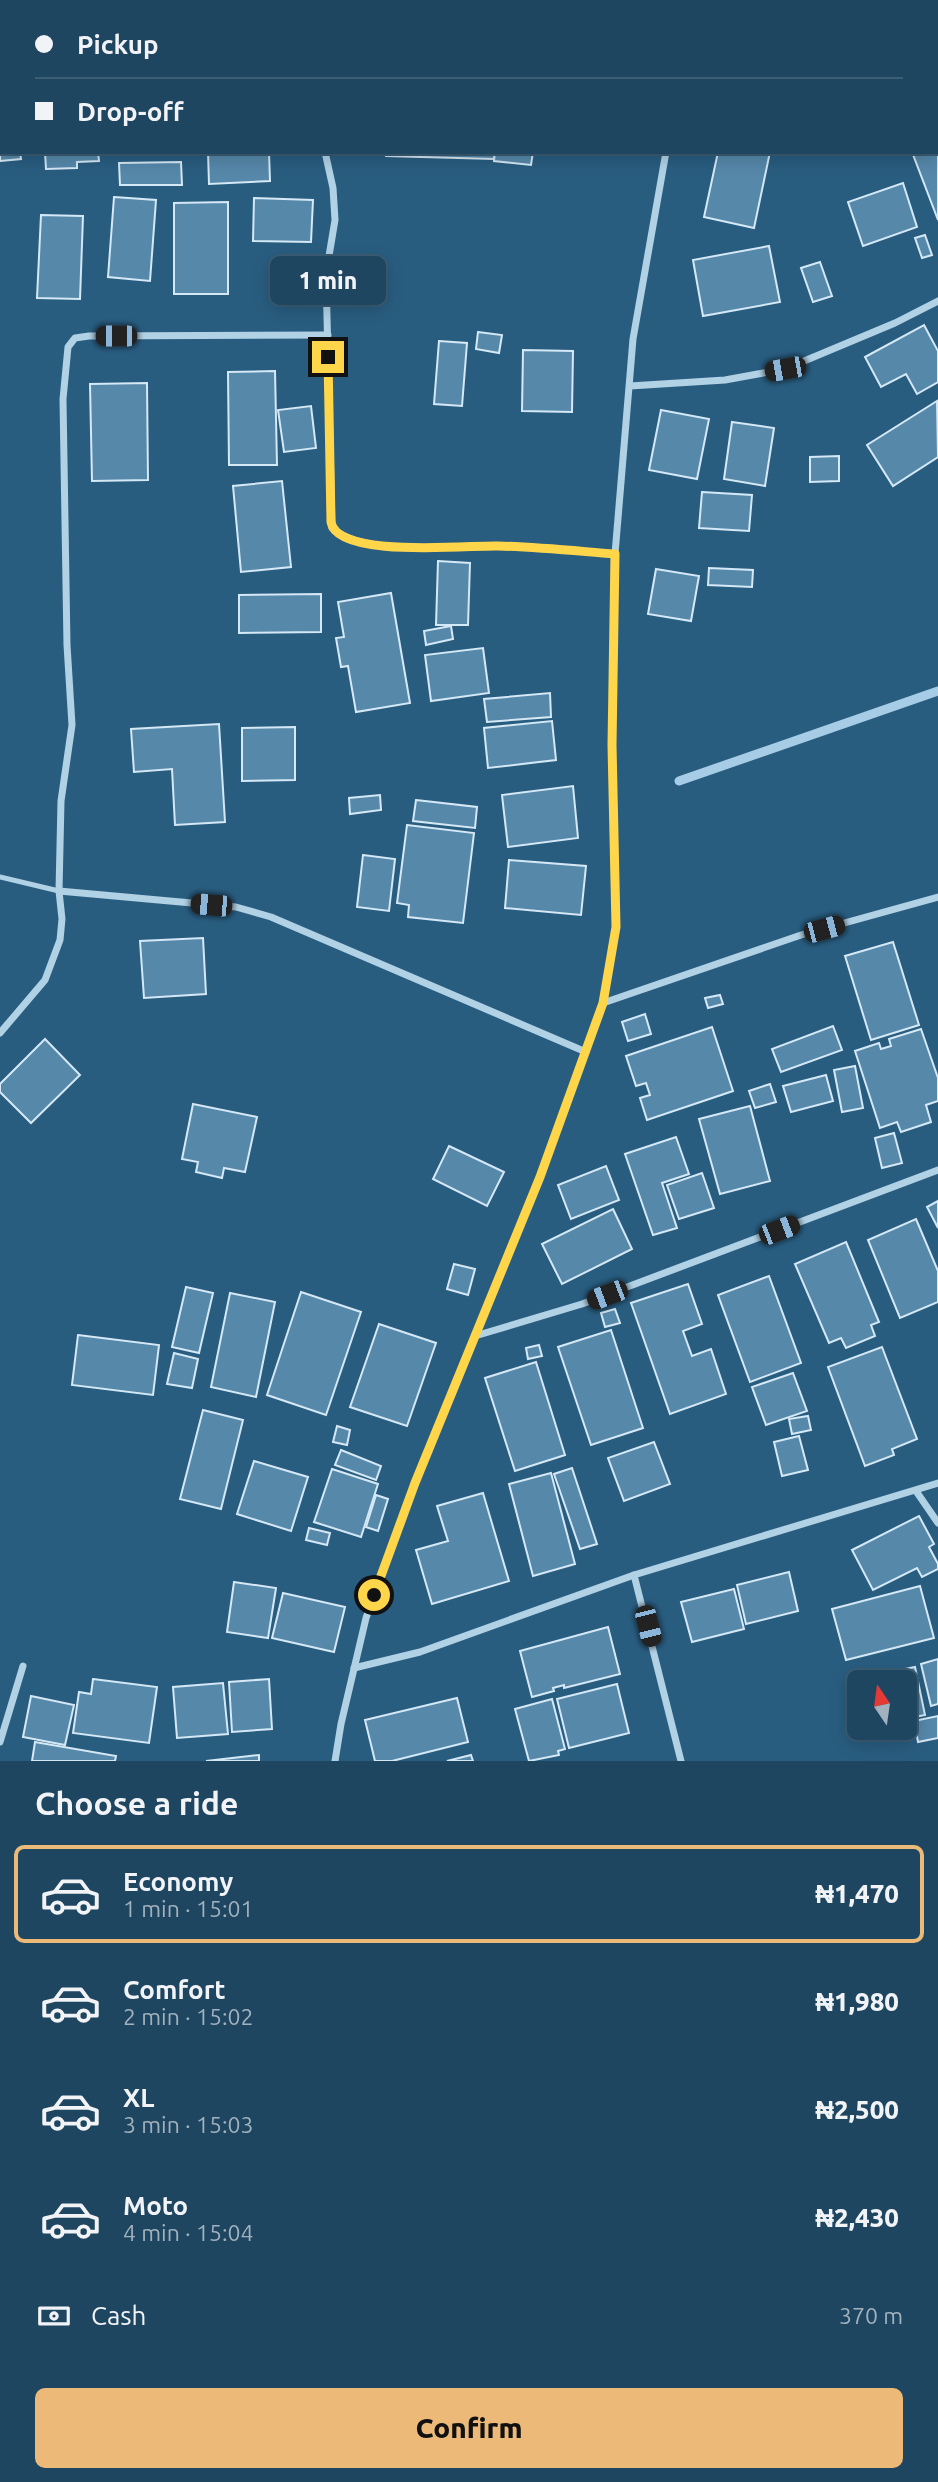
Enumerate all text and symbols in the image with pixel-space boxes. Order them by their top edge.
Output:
text: Pickup [77,30,159,59]
text: Drop-off [77,97,184,126]
callout: 1 min [270,256,386,304]
text: 1 min [299,268,357,293]
car [96,326,138,347]
route end [312,341,344,373]
car [763,355,808,383]
car [190,893,233,917]
car [801,913,848,945]
car [756,1213,803,1247]
car [584,1278,631,1312]
route start [358,1579,390,1611]
car [633,1603,664,1649]
north arrow [847,1670,917,1740]
map controls [847,1670,917,1740]
text: Choose a ride [35,1785,238,1821]
icon: car [39,1863,102,1926]
text: Economy [123,1867,233,1896]
text: ₦1,470 [815,1879,899,1908]
text: 1 min · 15:01 [123,1896,254,1921]
icon: car [39,1971,102,2034]
text: Comfort [123,1975,226,2004]
text: ₦1,980 [815,1987,899,2016]
text: 2 min · 15:02 [123,2004,254,2029]
icon: car [39,2079,102,2142]
text: XL [123,2083,154,2112]
text: ₦2,500 [815,2095,899,2124]
text: 3 min · 15:03 [123,2112,254,2137]
icon: car [39,2187,102,2250]
text: Moto [123,2191,188,2220]
text: ₦2,430 [815,2203,899,2232]
text: 4 min · 15:04 [123,2220,254,2245]
icon: cash [35,2297,73,2335]
text: Cash [91,2301,146,2330]
text: 370 m [839,2303,903,2328]
button: Confirm [35,2388,903,2468]

